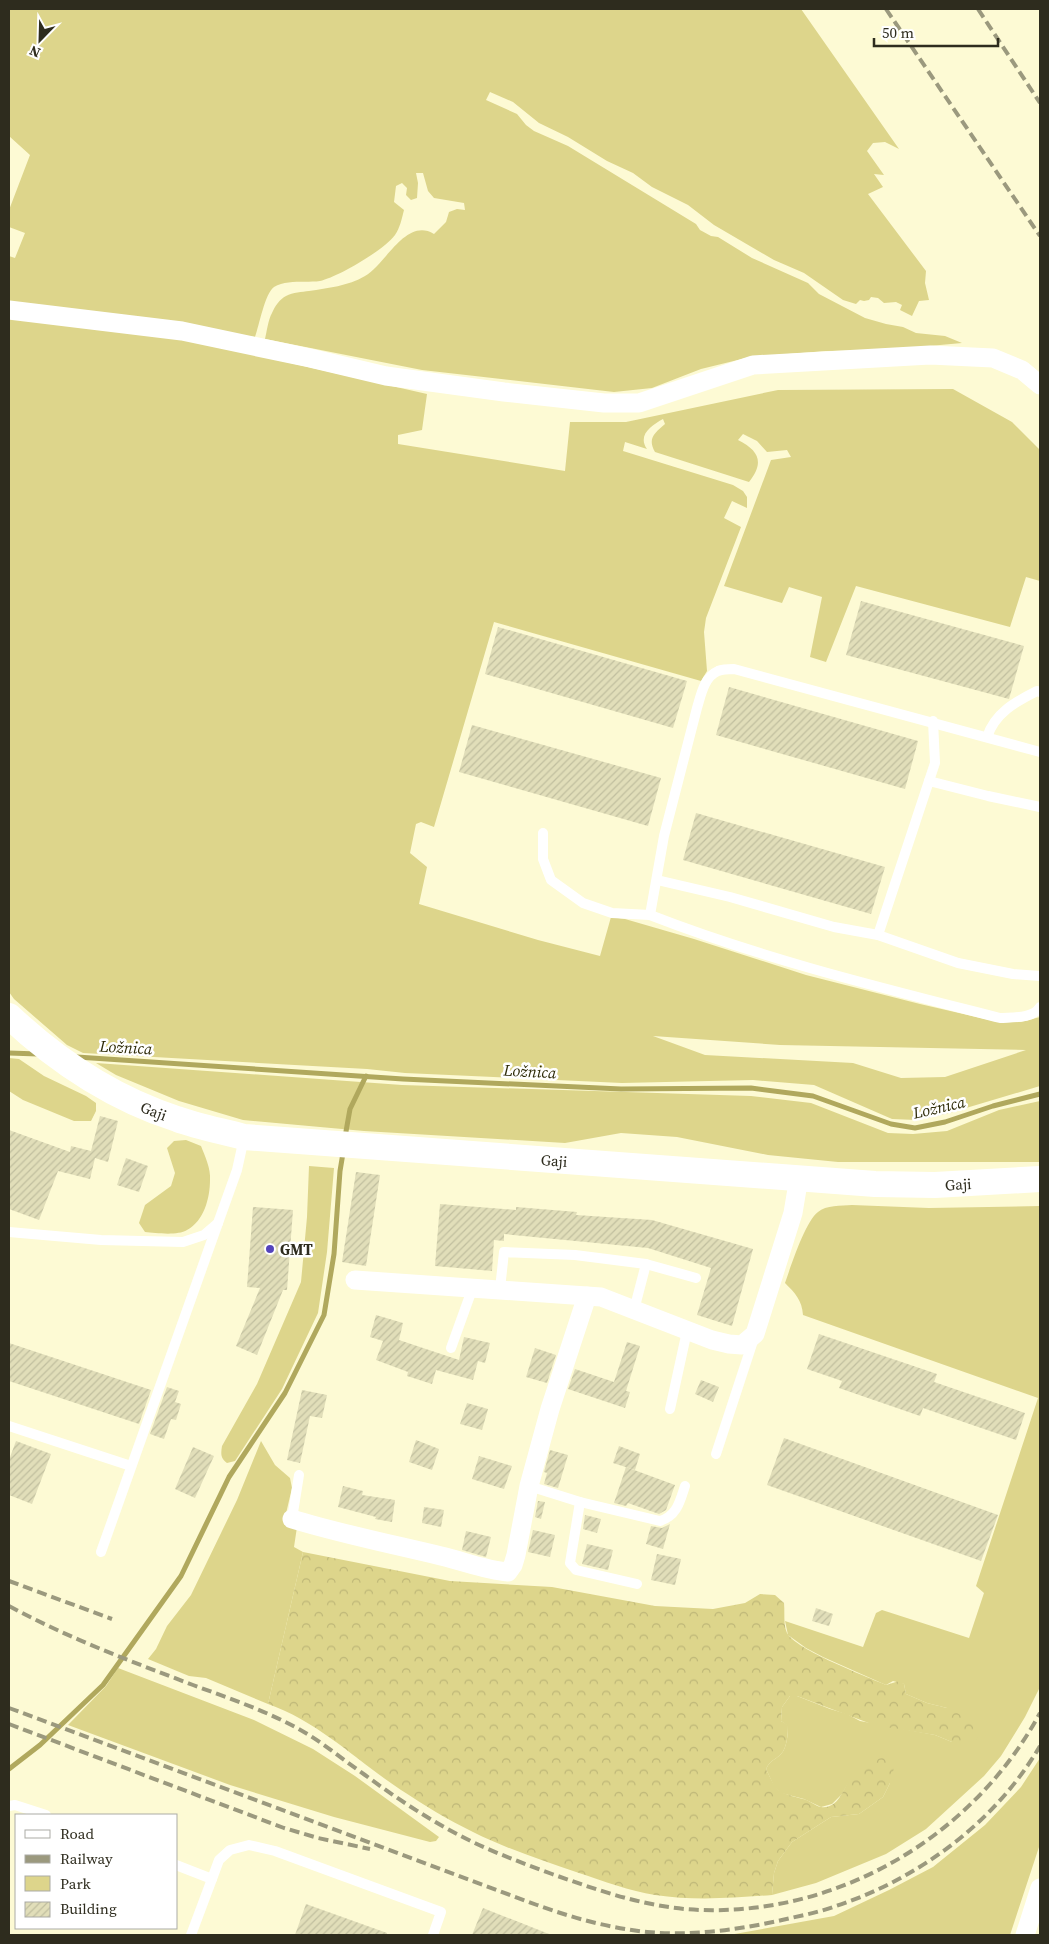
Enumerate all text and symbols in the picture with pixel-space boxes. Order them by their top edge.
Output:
north arrow [15,15,65,65]
scale bar [874,15,998,47]
text: 50 m [882,22,914,43]
text: N [26,41,44,63]
water label: Ložnica [98,1035,154,1059]
water label: Ložnica [502,1059,558,1083]
water label: Ložnica [910,1090,968,1124]
street label: Gaji [138,1096,170,1125]
street label: Gaji [540,1149,568,1172]
street label: Gaji [944,1172,972,1195]
place label: GMT [280,1239,313,1260]
marker: GMT [264,1243,276,1255]
legend [15,1814,178,1929]
text: Road [60,1823,94,1844]
text: Railway [60,1848,113,1869]
text: Park [60,1873,92,1894]
text: Building [60,1898,117,1919]

